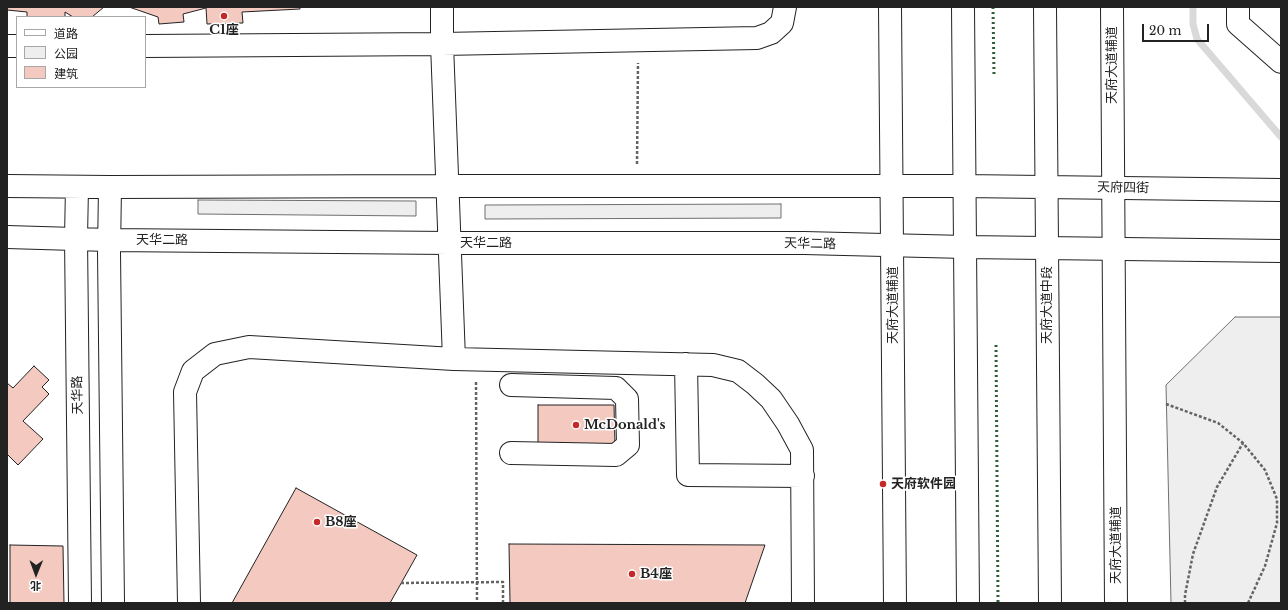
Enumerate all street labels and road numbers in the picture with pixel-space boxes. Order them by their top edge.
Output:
street label: 天府大道辅道 [1104,26,1120,104]
street label: 天府四街 [1097,180,1149,196]
street label: 天华二路 [136,232,188,248]
street label: 天华二路 [460,235,512,251]
street label: 天华二路 [784,236,836,252]
street label: 天府大道辅道 [885,266,901,344]
street label: 天府大道中段 [1039,266,1055,344]
street label: 天华路 [70,375,86,415]
street label: 天府大道辅道 [1108,506,1124,584]

